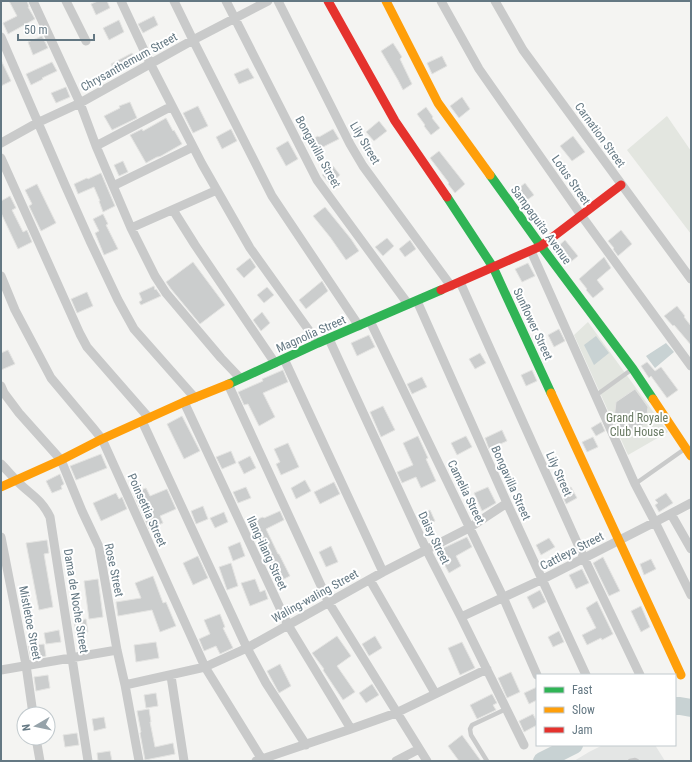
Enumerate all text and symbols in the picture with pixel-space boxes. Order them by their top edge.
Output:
scale bar [18,16,94,42]
text: 50 m [24,23,48,37]
street label: Chrysanthemum Street [78,29,180,94]
street label: Carnation Street [572,100,628,171]
street label: Bongavilla Street [292,114,344,191]
street label: Lily Street [347,119,383,167]
street label: Lotus Street [549,152,593,208]
street label: Sampaguita Avenue [508,183,574,267]
street label: Sunflower Street [510,286,556,363]
street label: Magnolia Street [274,312,348,356]
park label: Grand Royale Club House [606,411,668,439]
street label: Bongavilla Street [488,444,534,523]
street label: Lily Street [543,450,575,499]
street label: Camelia Street [445,458,488,527]
street label: Poinsettia Street [125,471,170,549]
street label: Daisy Street [415,509,453,567]
street label: Ilang-ilang Street [244,514,290,593]
street label: Cattleya Street [538,529,607,573]
street label: Rose Street [102,542,127,598]
street label: Dama de Noche Street [61,548,91,655]
street label: Waling-waling Street [269,566,361,626]
street label: Mistletoe Street [16,585,44,662]
legend [536,674,676,746]
text: Fast [572,683,593,697]
text: Slow [572,703,595,717]
north arrow [16,706,56,746]
text: N [20,723,34,732]
text: Jam [572,723,593,737]

